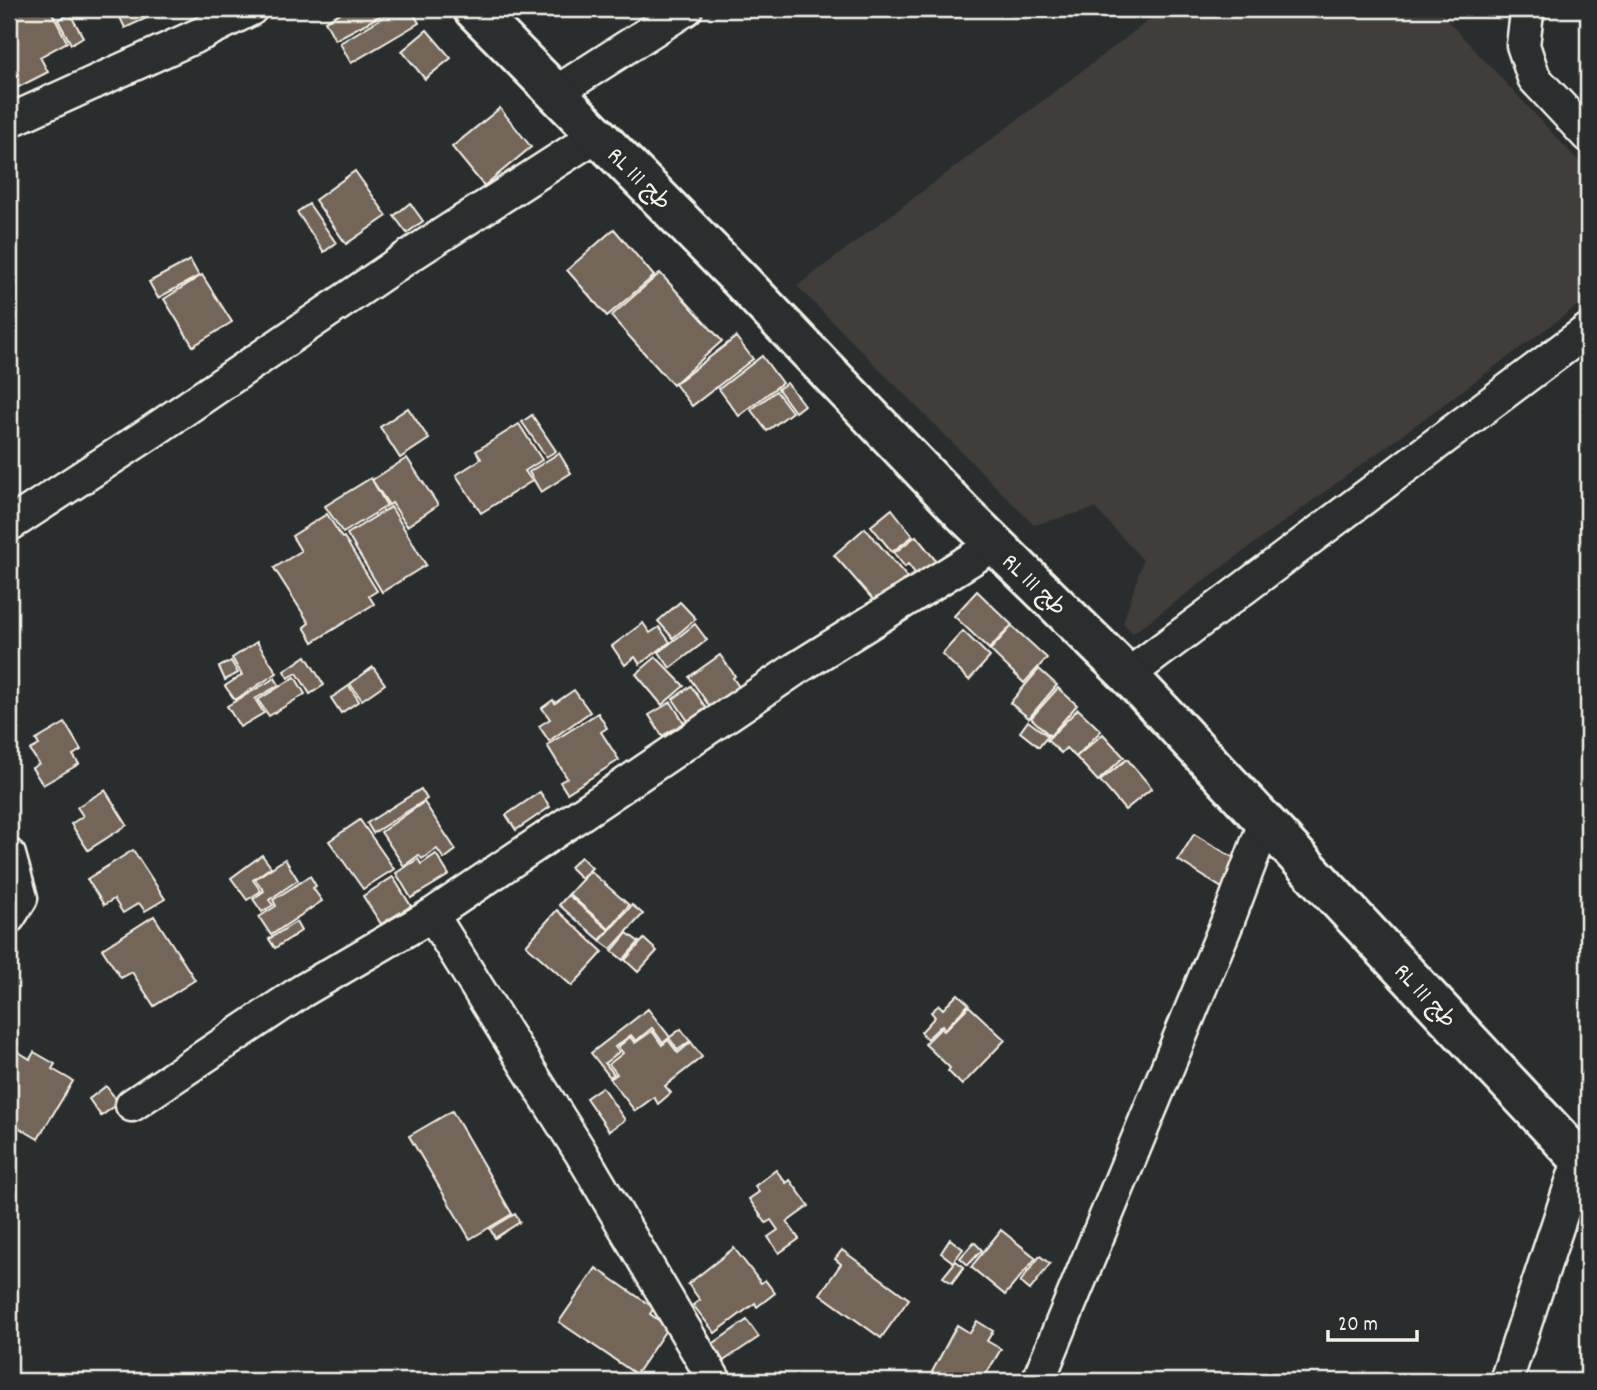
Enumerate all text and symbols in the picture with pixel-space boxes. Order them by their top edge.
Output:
street label: RL طج 111 [598,140,678,220]
street label: RL طج 111 [993,547,1073,626]
street label: RL طج 111 [1385,957,1463,1037]
scale bar [1328,1299,1417,1343]
text: 20 m [1338,1311,1378,1341]

